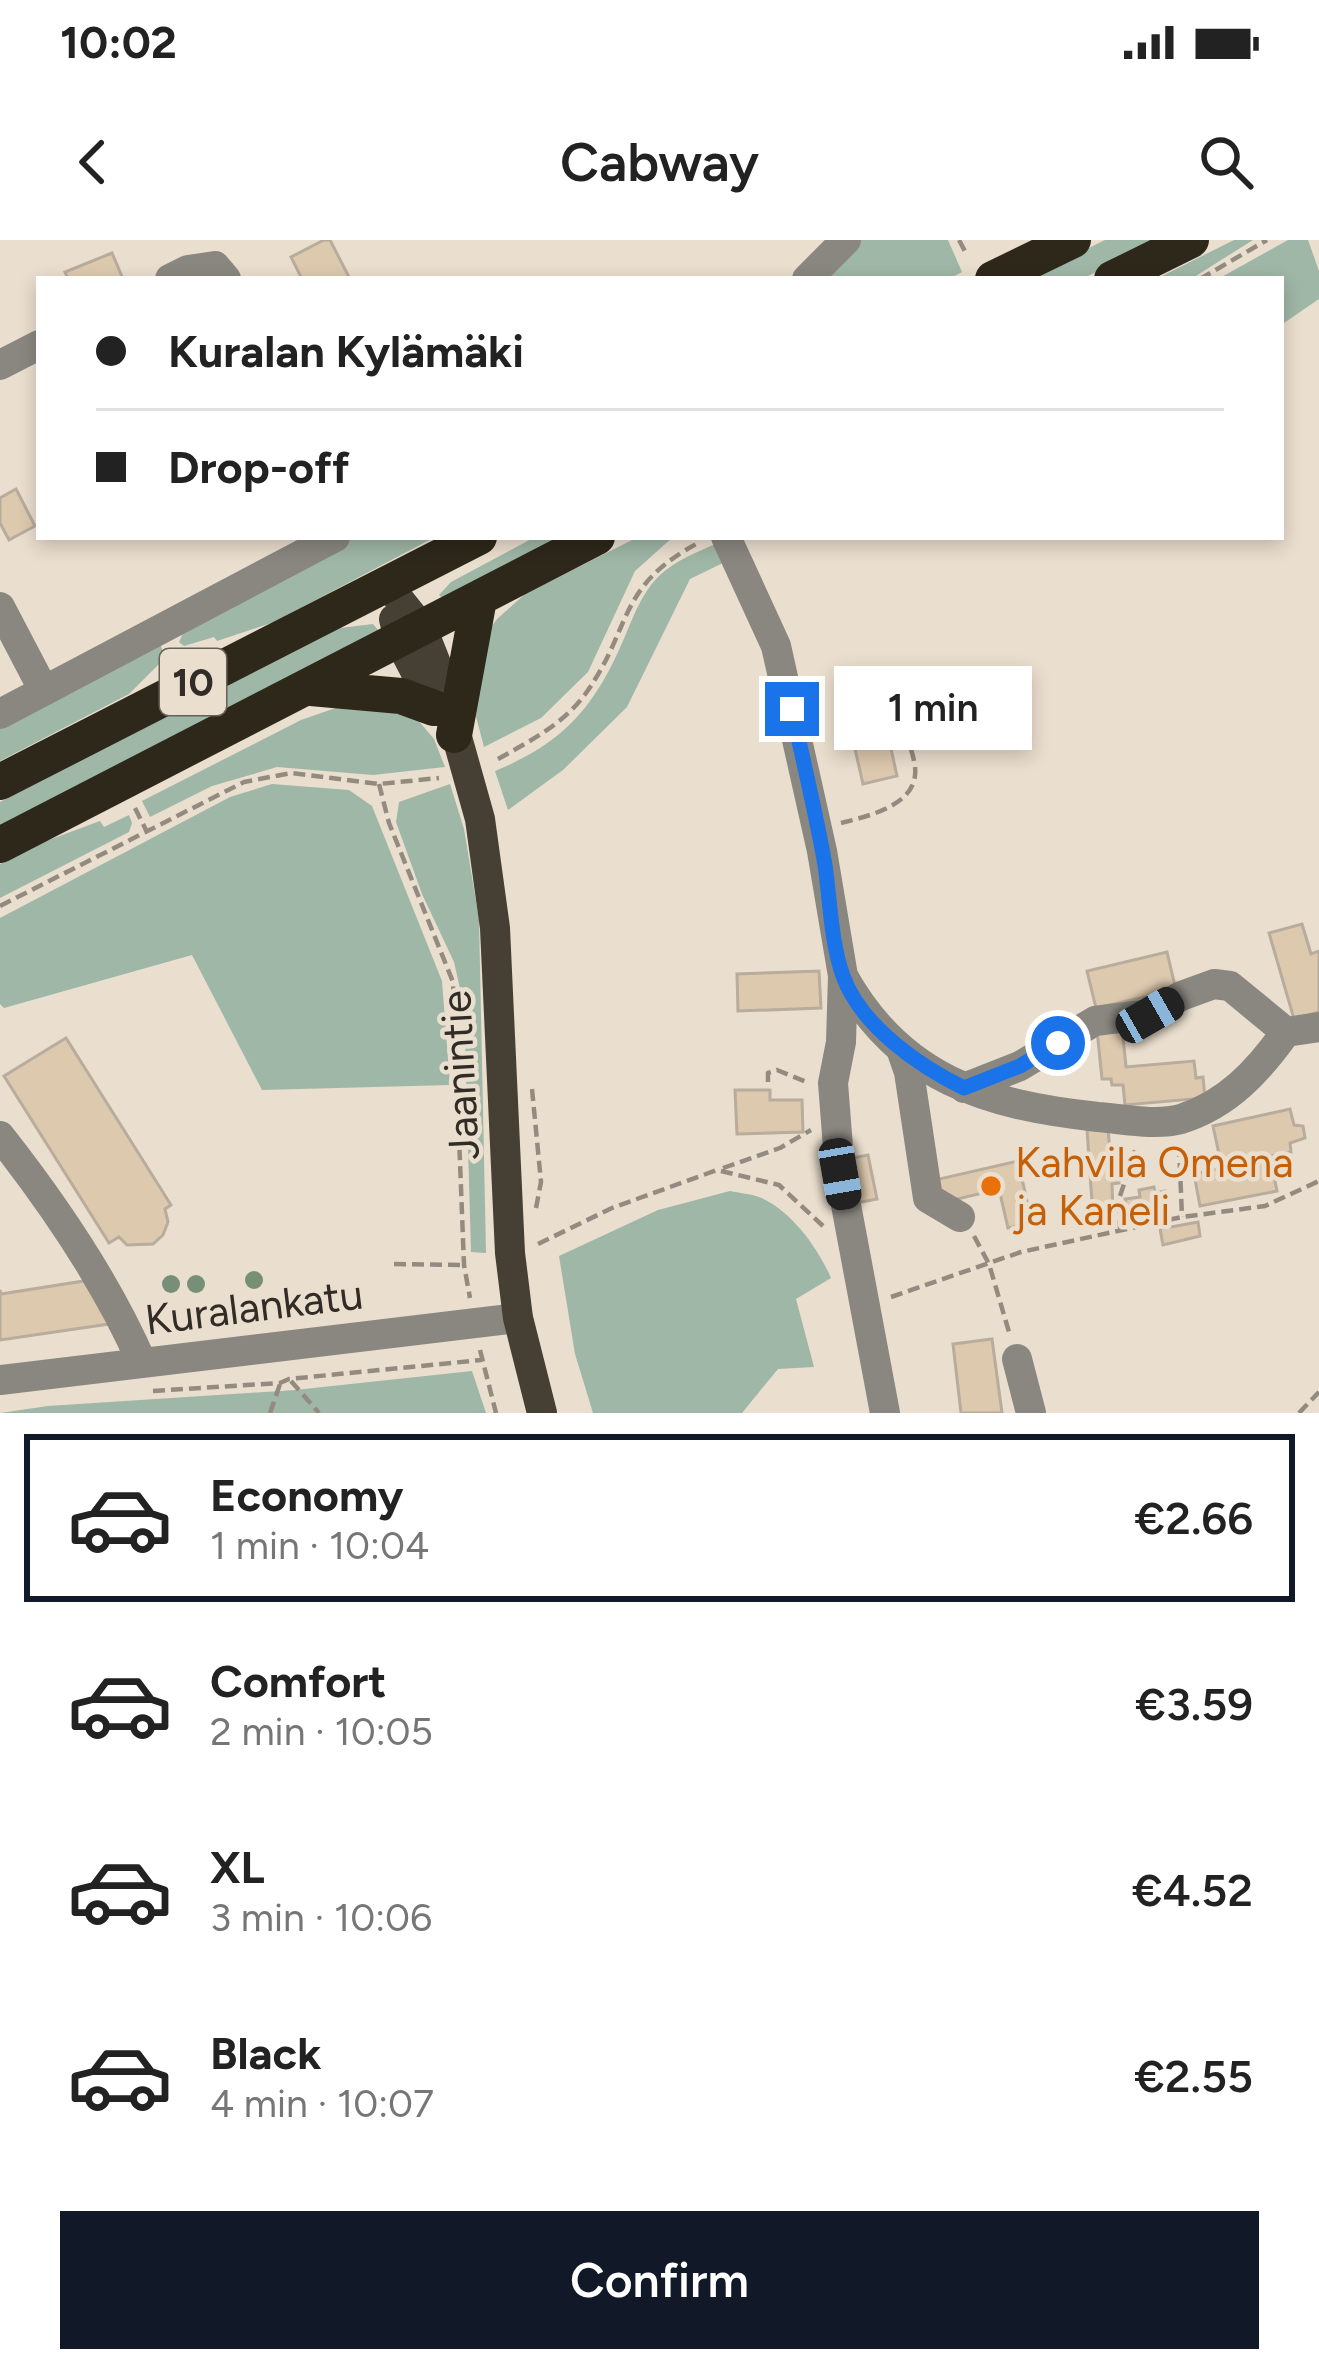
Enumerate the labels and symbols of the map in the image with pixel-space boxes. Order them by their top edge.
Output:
road number: 10 [160,649,226,715]
callout: 1 min [834,667,1032,751]
route end [765,682,819,736]
car [1110,981,1190,1049]
street label: Jaanintie [430,989,490,1161]
route start [1031,1016,1085,1070]
car [816,1135,864,1213]
place label: Kahvila Omena ja Kaneli [1012,1137,1294,1236]
marker: Kahvila Omena ja Kaneli [978,1173,1004,1199]
street label: Kuralankatu [142,1268,366,1346]

